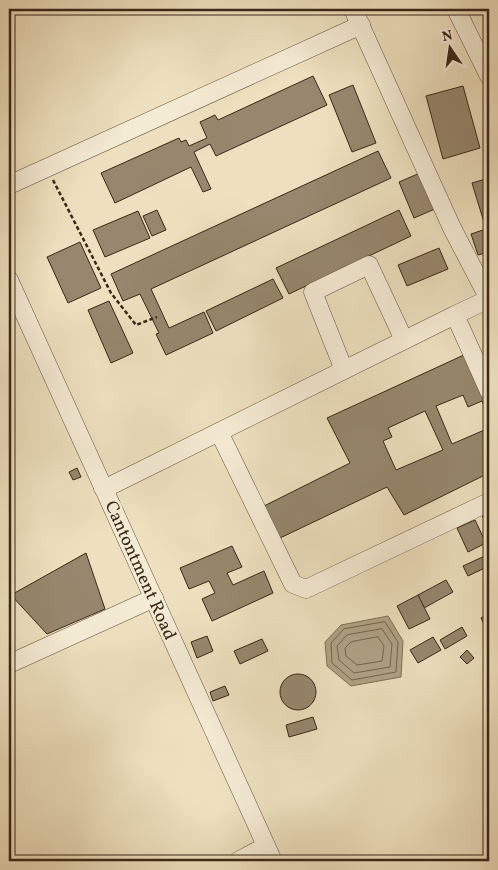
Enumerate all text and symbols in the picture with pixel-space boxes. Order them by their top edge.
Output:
north arrow [426,22,476,72]
text: N [440,26,455,47]
street label: Cantontment Road [98,497,182,644]

